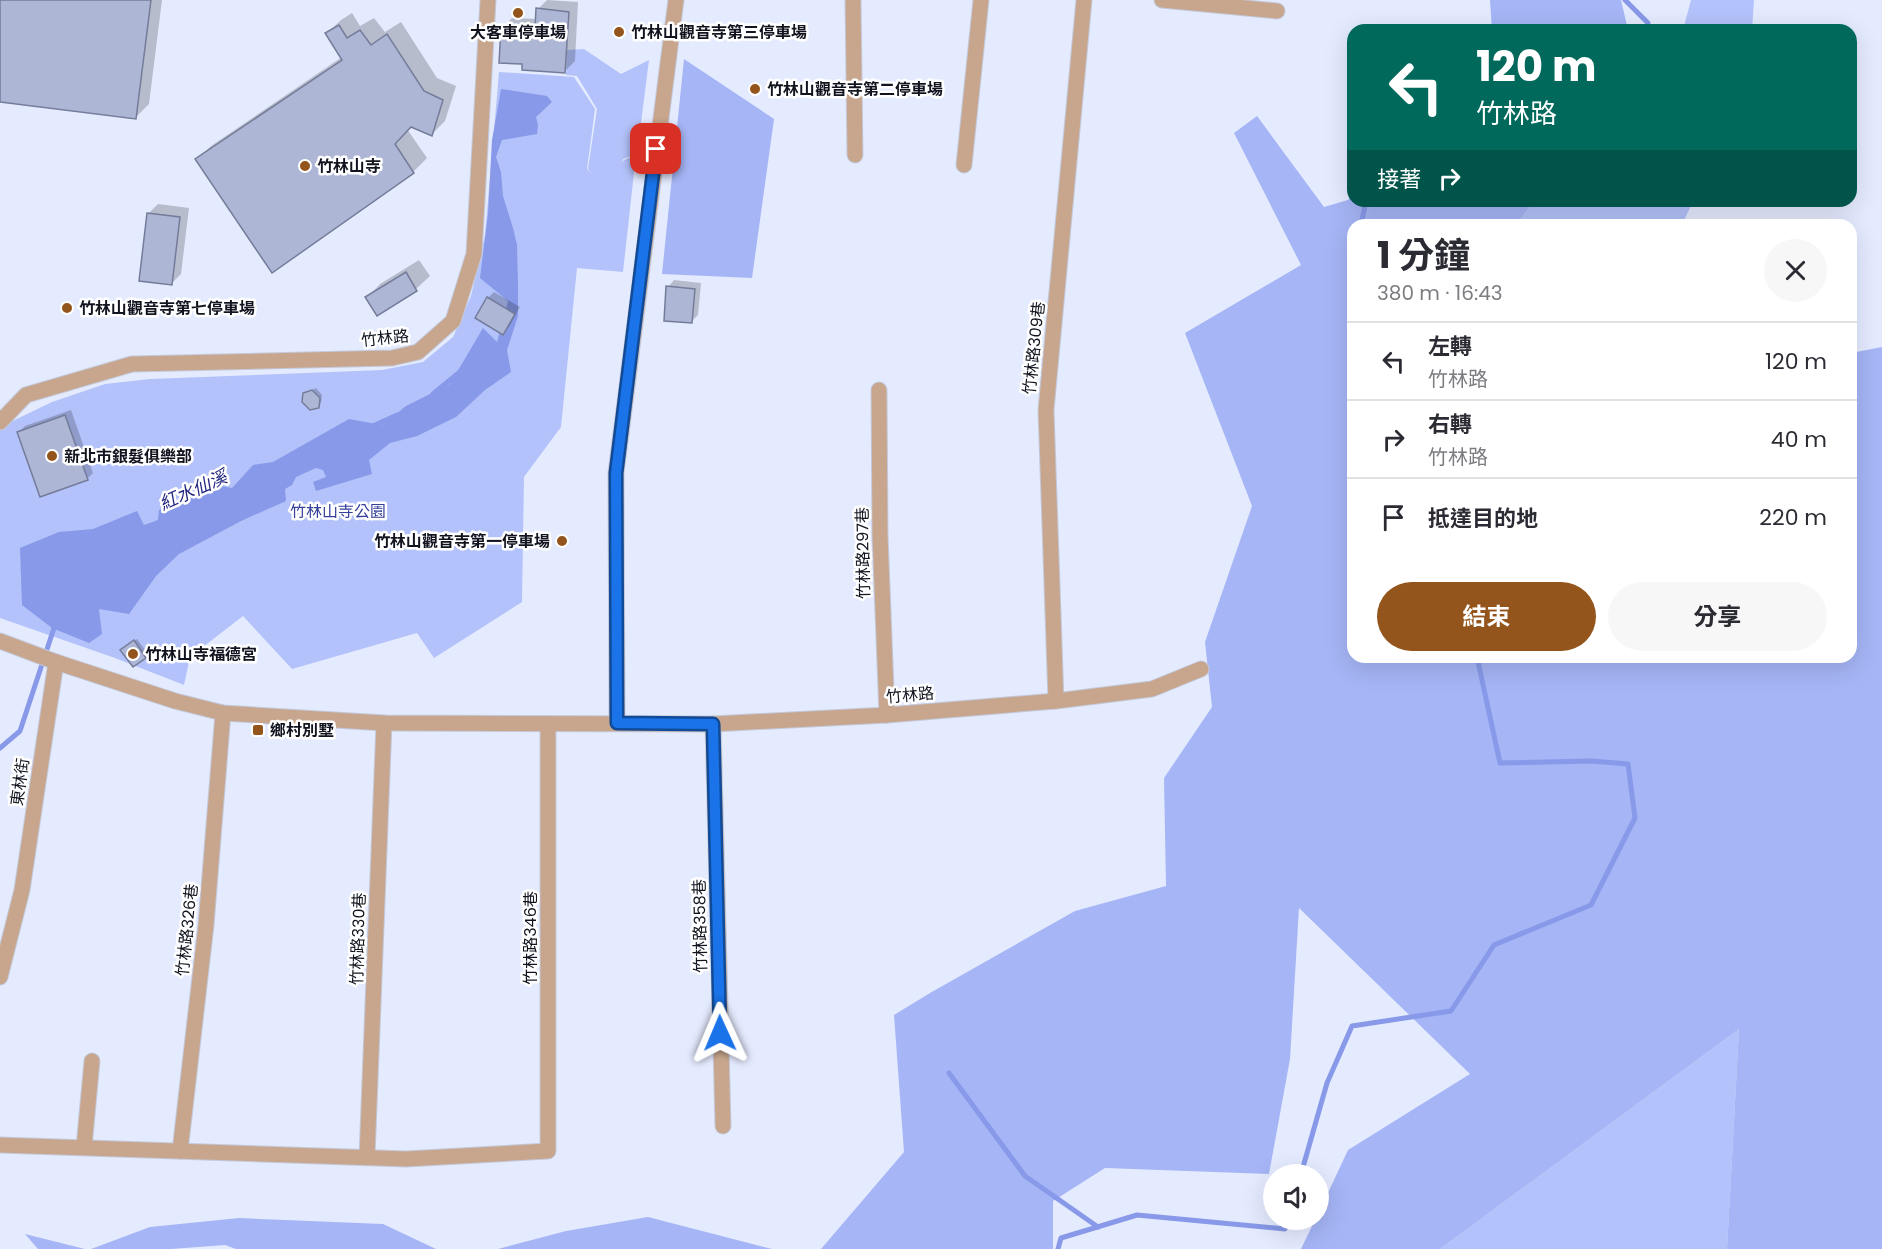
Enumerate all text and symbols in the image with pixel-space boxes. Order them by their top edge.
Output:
marker: 大客車停車場 [511,6,525,20]
place label: 大客車停車場 [470,21,566,44]
place label: 竹林山觀音寺第三停車場 [631,21,807,44]
marker: 竹林山觀音寺第三停車場 [612,25,626,39]
text: 120 m [1476,37,1597,96]
icon: left [1377,48,1455,126]
place label: 竹林山觀音寺第二停車場 [767,78,943,101]
marker: 竹林山觀音寺第二停車場 [748,82,762,96]
text: 竹林路 [1476,95,1557,132]
pin [630,123,681,174]
icon: arrive [639,132,672,165]
place label: 竹林山寺 [317,155,381,178]
marker: 竹林山寺 [298,159,312,173]
icon: right [1433,162,1466,195]
text: 接著 [1377,164,1421,195]
text: 1 分鐘 [1377,230,1470,281]
button: close [1764,239,1827,302]
text: 380 m · 16:43 [1377,279,1503,307]
place label: 竹林山觀音寺第七停車場 [79,297,255,320]
street label: 竹林路309巷 [1018,300,1050,396]
marker: 竹林山觀音寺第七停車場 [60,301,74,315]
street label: 竹林路 [360,324,410,352]
text: 左轉 [1428,331,1472,362]
icon: left [1377,345,1410,378]
text: 120 m [1765,346,1827,377]
text: 竹林路 [1428,365,1488,393]
text: 右轉 [1428,409,1472,440]
icon: right [1377,423,1410,456]
text: 40 m [1771,424,1827,455]
text: 竹林路 [1428,443,1488,471]
place label: 新北市銀髮俱樂部 [64,445,192,468]
marker: 新北市銀髮俱樂部 [45,449,59,463]
water label: 紅水仙溪 [155,463,234,516]
park label: 竹林山寺公園 [290,500,386,523]
icon: arrive [1377,501,1410,534]
text: 220 m [1759,502,1827,533]
text: 抵達目的地 [1428,503,1538,534]
street label: 竹林路297巷 [851,507,875,599]
place label: 竹林山觀音寺第一停車場 [374,530,550,553]
marker: 竹林山觀音寺第一停車場 [555,534,569,548]
button: 結束 [1377,582,1596,651]
button: 分享 [1608,582,1827,651]
place label: 竹林山寺福德宮 [145,643,257,666]
marker: 竹林山寺福德宮 [126,647,140,661]
street label: 竹林路 [885,681,935,709]
place label: 鄉村別墅 [270,719,334,742]
marker: 鄉村別墅 [251,723,265,737]
street label: 東林街 [5,757,35,807]
street label: 竹林路358巷 [688,879,712,973]
street label: 竹林路326巷 [171,883,203,977]
street label: 竹林路346巷 [519,891,542,985]
street label: 竹林路330巷 [345,892,371,986]
position arrow [688,1001,752,1065]
map controls [1263,1164,1329,1230]
button: sound [1263,1164,1329,1230]

